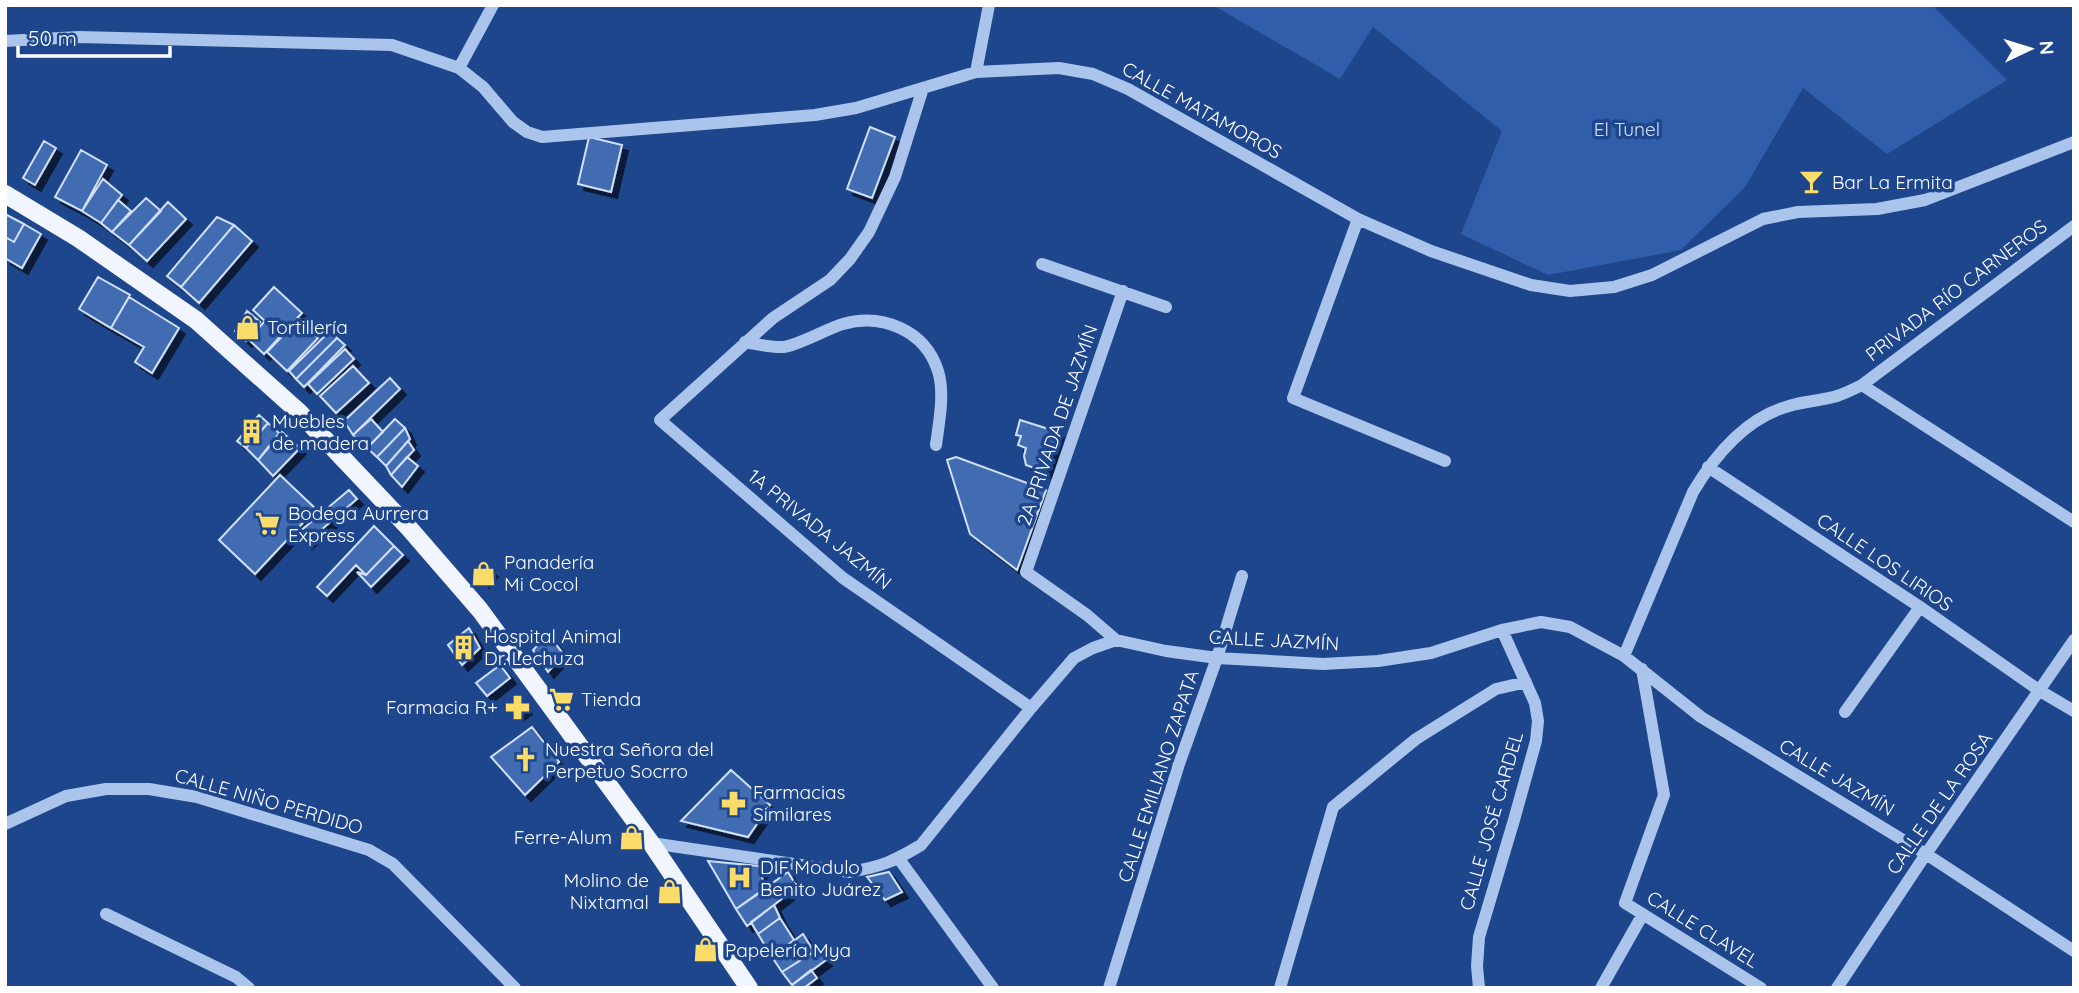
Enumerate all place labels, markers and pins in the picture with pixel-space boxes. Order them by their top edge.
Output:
bar icon: Bar La Ermita [1798,168,1826,196]
place label: Bar La Ermita [1832,170,1953,194]
shop icon: Tortillería [233,313,261,341]
place label: Tortillería [267,315,348,339]
place label: Muebles de madera [272,409,369,455]
building icon: Muebles de madera [238,418,266,446]
place label: Bodega Aurrera Express [288,501,429,547]
supermarket icon: Bodega Aurrera Express [254,510,282,538]
place label: Panadería Mi Cocol [504,550,594,596]
shop icon: Panadería Mi Cocol [470,559,498,587]
place label: Hospital Animal Dr. Lechuza [484,624,622,670]
building icon: Hospital Animal Dr. Lechuza [450,633,478,661]
supermarket icon: Tienda [547,685,575,713]
place label: Tienda [581,687,641,711]
pharmacy icon: Farmacia R+ [504,693,532,721]
place label: Farmacia R+ [386,695,498,719]
place label: Nuestra Señora del Perpetuo Socrro [545,737,714,783]
church icon: Nuestra Señora del Perpetuo Socrro [511,746,539,774]
place label: Farmacias Similares [753,780,845,826]
pharmacy icon: Farmacias Similares [719,789,747,817]
shop icon: Ferre-Alum [618,823,646,851]
place label: Ferre-Alum [514,825,612,849]
place label: DIF Modulo Benito Juárez [760,855,881,901]
hospital icon: DIF Modulo Benito Juárez [726,864,754,892]
place label: Molino de Nixtamal [563,868,649,914]
shop icon: Molino de Nixtamal [655,877,683,905]
shop icon: Papelería Mya [691,936,719,964]
place label: Papelería Mya [725,938,851,962]

